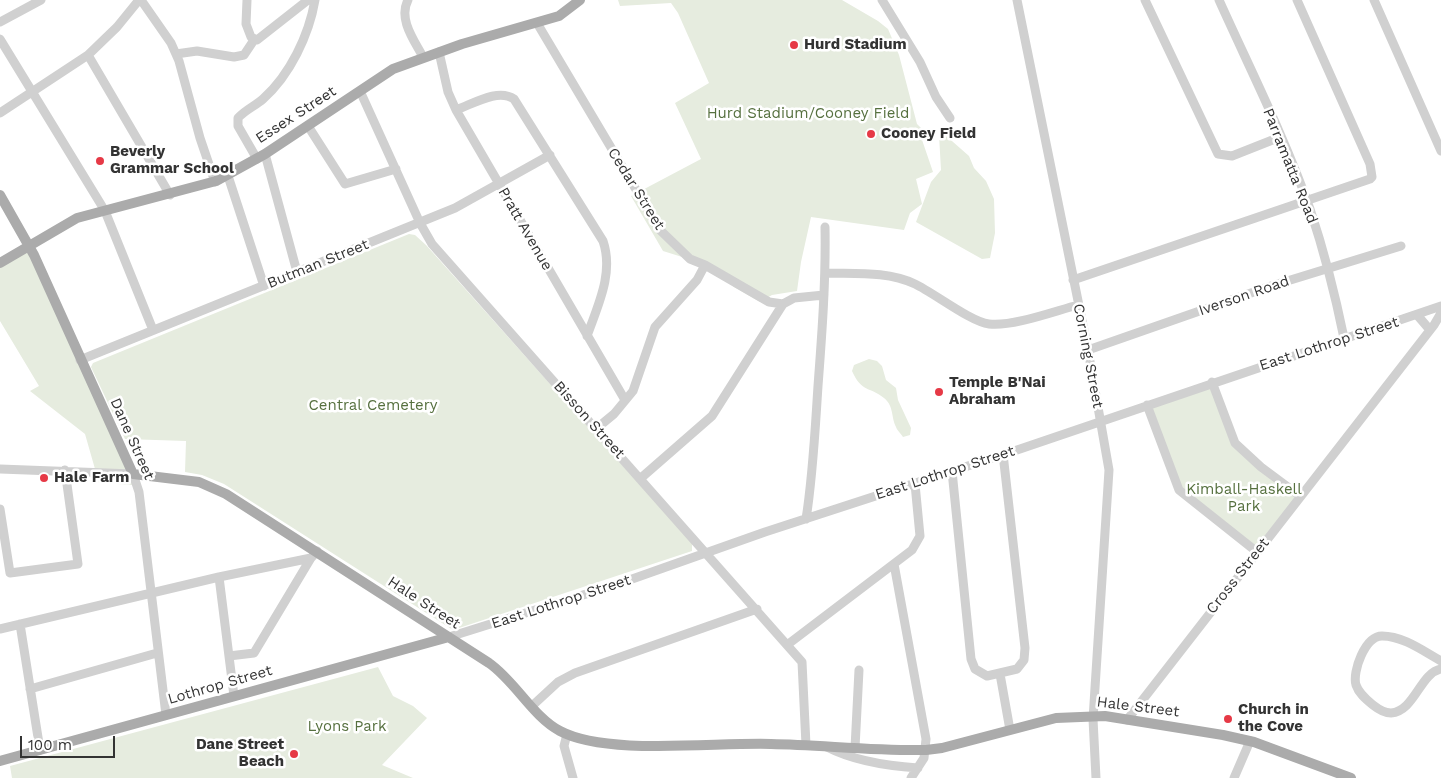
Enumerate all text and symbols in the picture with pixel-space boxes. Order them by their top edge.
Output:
place label: Hurd Stadium [804,36,907,54]
marker: Hurd Stadium [788,39,800,51]
street label: Essex Street [253,82,339,148]
park label: Hurd Stadium/Cooney Field [707,105,909,123]
street label: Parramatta Road [1259,106,1321,226]
place label: Cooney Field [881,125,976,143]
marker: Cooney Field [865,128,877,140]
place label: Beverly Grammar School [110,143,234,178]
street label: Cedar Street [604,145,668,233]
marker: Beverly Grammar School [94,155,106,167]
street label: Pratt Avenue [494,184,556,274]
street label: Butman Street [265,235,371,293]
street label: Iverson Road [1196,272,1292,320]
street label: Corning Street [1069,302,1107,410]
street label: East Lothrop Street [1257,313,1401,375]
place label: Temple B'Nai Abraham [949,374,1046,409]
street label: Bisson Street [549,378,629,462]
marker: Temple B'Nai Abraham [933,386,945,398]
street label: Dane Street [106,395,158,483]
park label: Central Cemetery [309,397,437,415]
street label: East Lothrop Street [873,442,1017,504]
place label: Hale Farm [54,469,129,487]
marker: Hale Farm [38,472,50,484]
park label: Kimball-Haskell Park [1186,481,1302,516]
street label: Cross Street [1203,535,1273,617]
street label: East Lothrop Street [489,571,633,633]
street label: Hale Street [384,573,464,633]
street label: Lothrop Street [166,662,274,708]
street label: Hale Street [1096,693,1180,721]
place label: Church in the Cove [1238,701,1309,736]
marker: Church in the Cove [1222,713,1234,725]
park label: Lyons Park [308,718,386,736]
scale bar [22,726,118,758]
text: 100 m [28,736,72,754]
place label: Dane Street Beach [196,736,284,771]
marker: Dane Street Beach [288,748,300,760]

